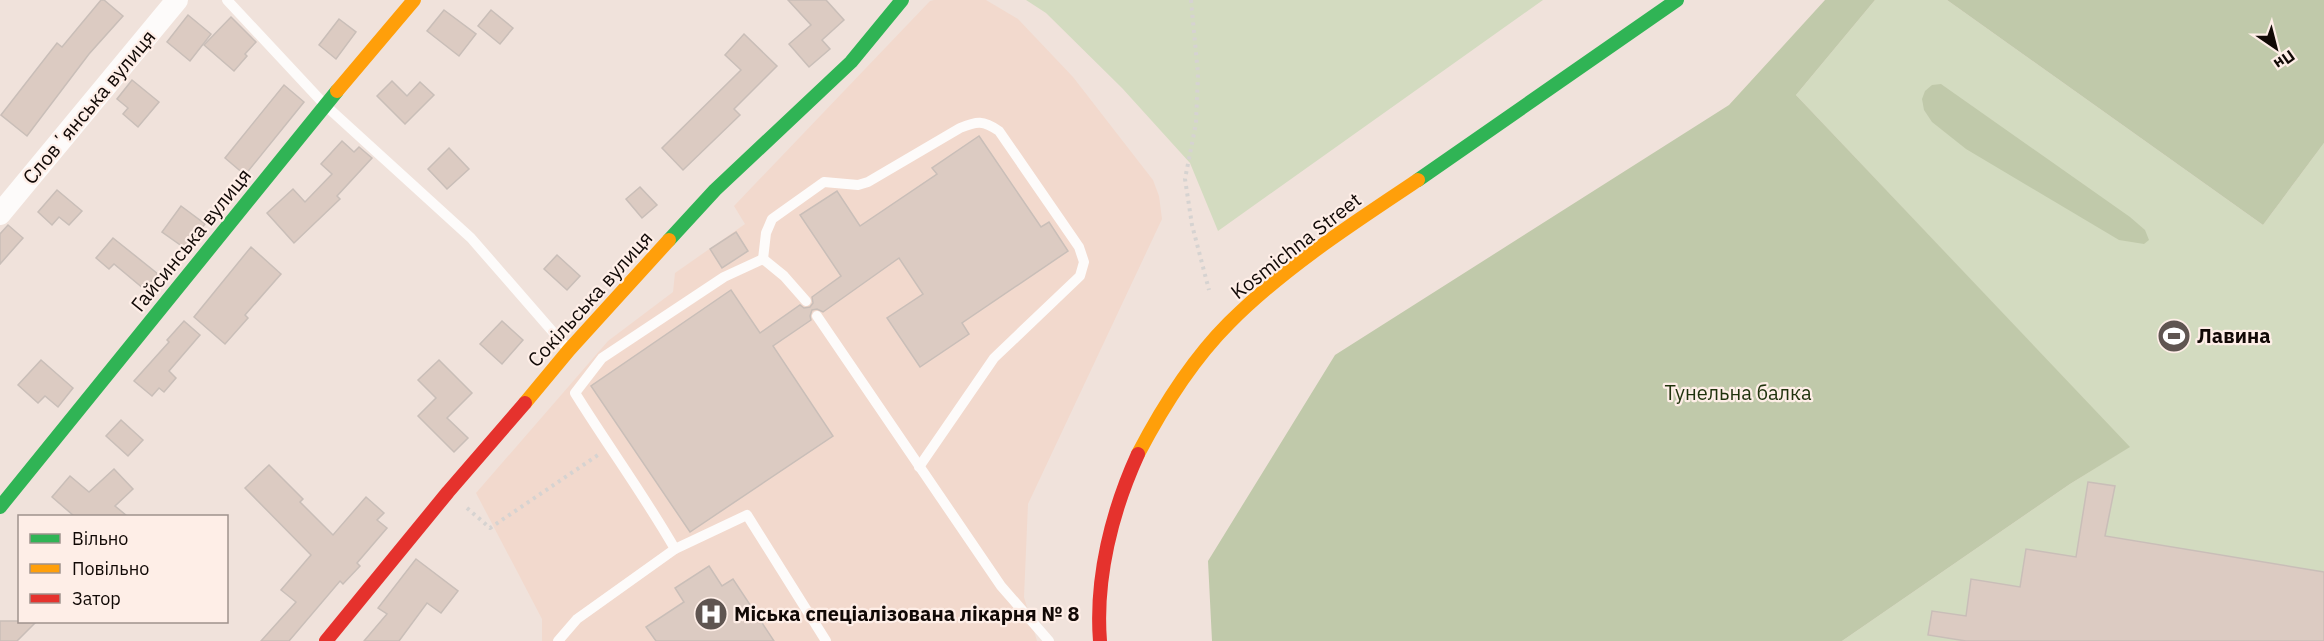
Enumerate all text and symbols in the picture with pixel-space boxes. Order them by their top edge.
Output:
north arrow [2246,18,2306,78]
street label: Словʼянська вулиця [16,24,161,190]
text: Пн [2270,46,2299,75]
street label: Гайсинська вулиця [124,162,257,317]
street label: Kosmichna Street [1225,186,1367,305]
street label: Сокільська вулиця [521,225,658,373]
sports icon: Лавина [2156,318,2192,354]
place label: Лавина [2197,322,2271,349]
park label: Тунельна балка [1664,379,1812,406]
legend [18,515,228,623]
text: Вільно [72,527,128,550]
text: Повільно [72,557,149,580]
text: Затор [72,587,121,610]
hospital icon: Міська спеціалізована лікарня № 8 [693,596,729,632]
place label: Міська спеціалізована лікарня № 8 [734,600,1079,627]

